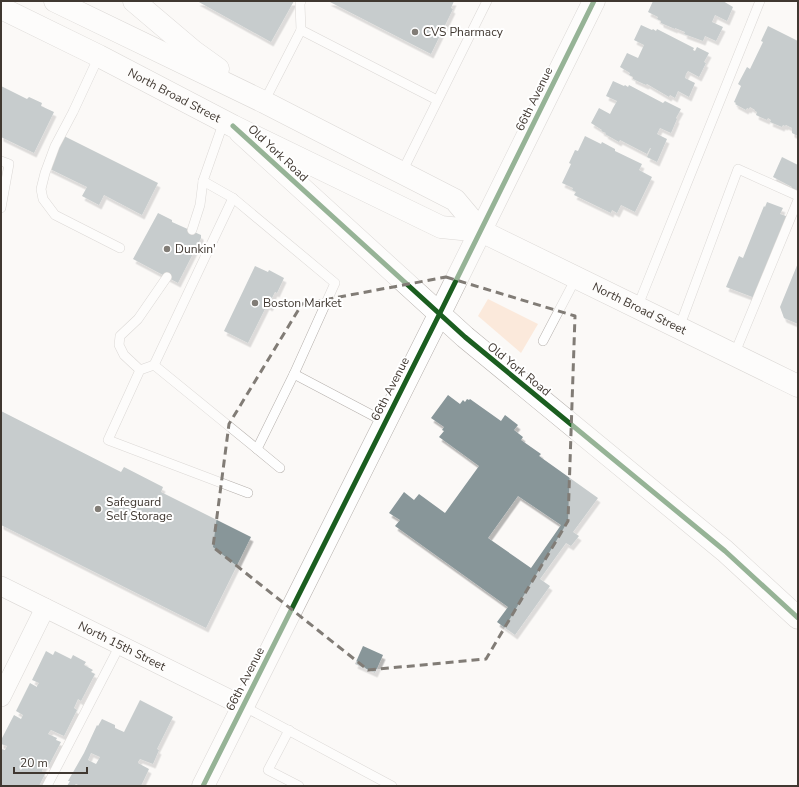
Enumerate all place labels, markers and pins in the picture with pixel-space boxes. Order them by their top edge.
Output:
place label: CVS Pharmacy [423,24,504,40]
marker: CVS Pharmacy [410,27,420,37]
place label: Dunkin' [175,241,216,257]
marker: Dunkin' [162,244,172,254]
place label: Boston Market [263,295,342,311]
marker: Boston Market [250,298,260,308]
place label: Safeguard Self Storage [106,494,173,524]
marker: Safeguard Self Storage [93,504,103,514]

